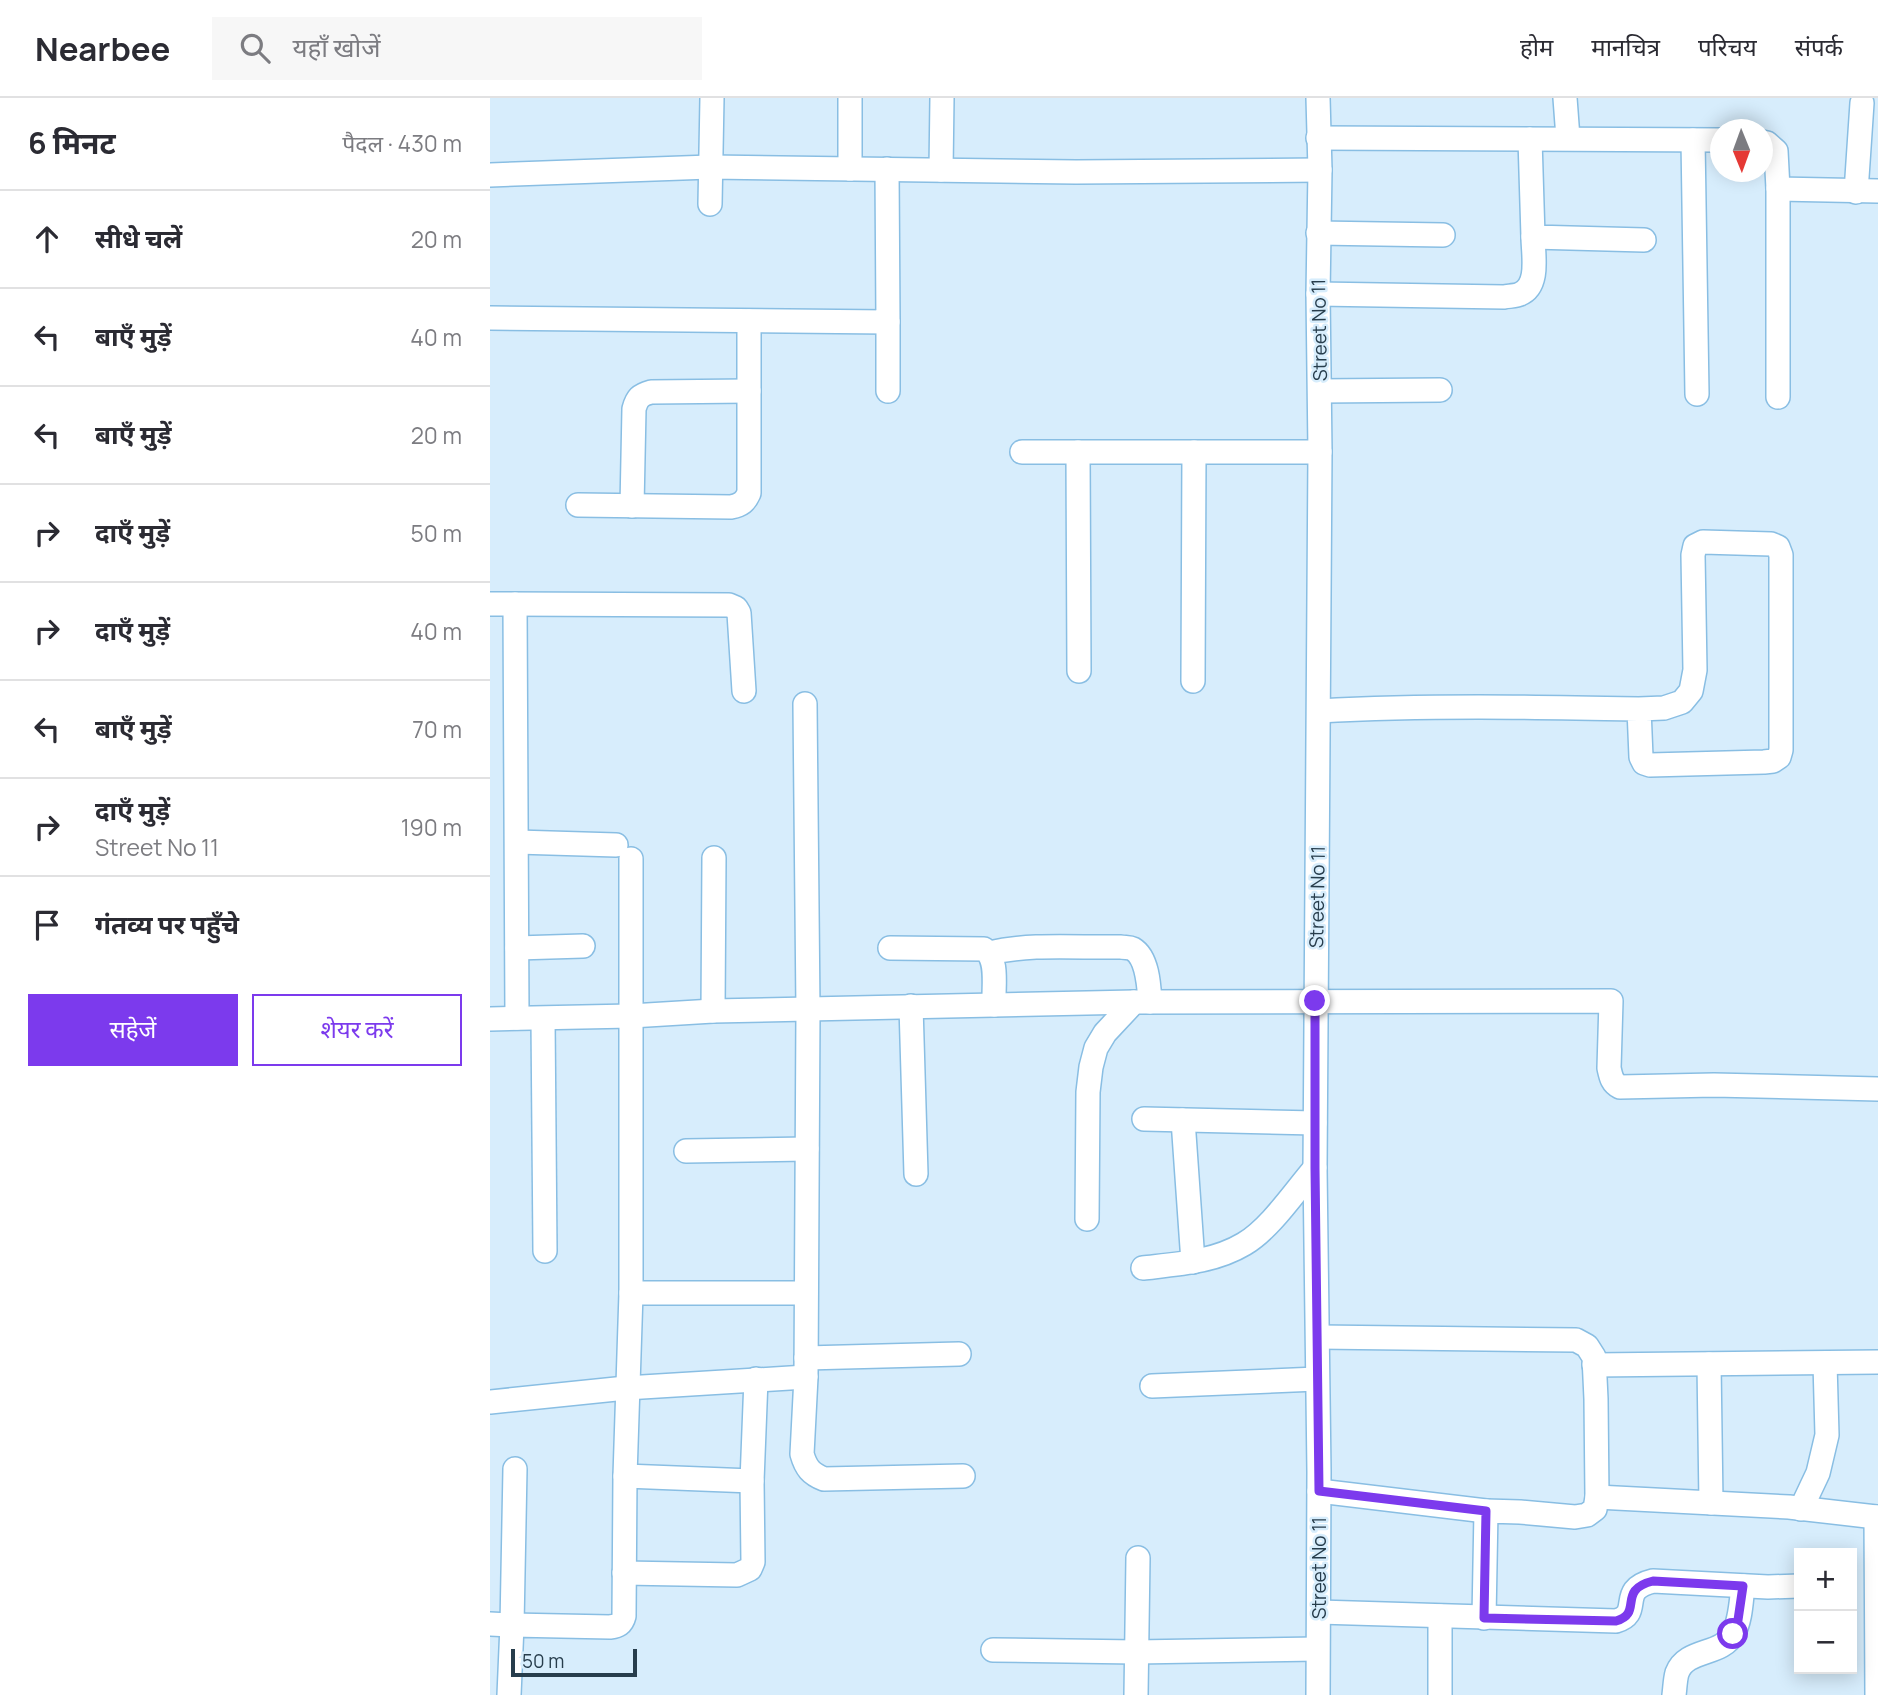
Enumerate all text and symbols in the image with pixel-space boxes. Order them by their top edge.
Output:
search box [212,17,702,80]
text: Nearbee [35,26,170,71]
icon: search [236,29,274,67]
text: यहाँ खोजें [292,29,381,65]
text: होम [1520,30,1553,63]
text: मानचित्र [1591,30,1660,63]
text: परिचय [1698,30,1757,63]
text: संपर्क [1795,30,1843,63]
north arrow [1710,119,1773,182]
text: 6 मिनट [28,122,116,163]
text: पैदल · 430 m [342,127,462,159]
icon: ahead [28,220,66,258]
text: सीधे चलें [95,220,182,256]
text: 20 m [411,223,462,255]
street label: Street No 11 [1305,279,1333,381]
icon: left [28,318,66,356]
text: बाएँ मुड़ें [95,318,172,354]
text: 40 m [410,321,462,353]
icon: left [28,416,66,454]
text: बाएँ मुड़ें [95,416,172,452]
text: 20 m [411,419,462,451]
icon: right [28,514,66,552]
text: दाएँ मुड़ें [95,514,170,550]
text: 50 m [411,517,462,549]
icon: right [28,612,66,650]
text: दाएँ मुड़ें [95,612,170,648]
text: 40 m [410,615,462,647]
icon: left [28,710,66,748]
text: बाएँ मुड़ें [95,710,172,746]
text: 70 m [412,713,462,745]
text: दाएँ मुड़ें [95,792,170,828]
icon: right [28,808,66,846]
text: 190 m [401,811,462,843]
text: Street No 11 [95,831,219,863]
street label: Street No 11 [1303,846,1331,948]
icon: arrive [28,906,66,944]
text: गंतव्य पर पहुँचे [95,906,239,942]
route end [1299,985,1330,1016]
button: सहेजें [28,994,238,1066]
button: शेयर करें [252,994,462,1066]
street label: Street No 11 [1306,1517,1332,1619]
map controls [1794,1548,1857,1674]
button: + [1794,1548,1857,1611]
button: − [1794,1611,1857,1674]
route start [1717,1618,1748,1649]
scale bar [511,1646,637,1678]
text: 50 m [522,1648,564,1674]

